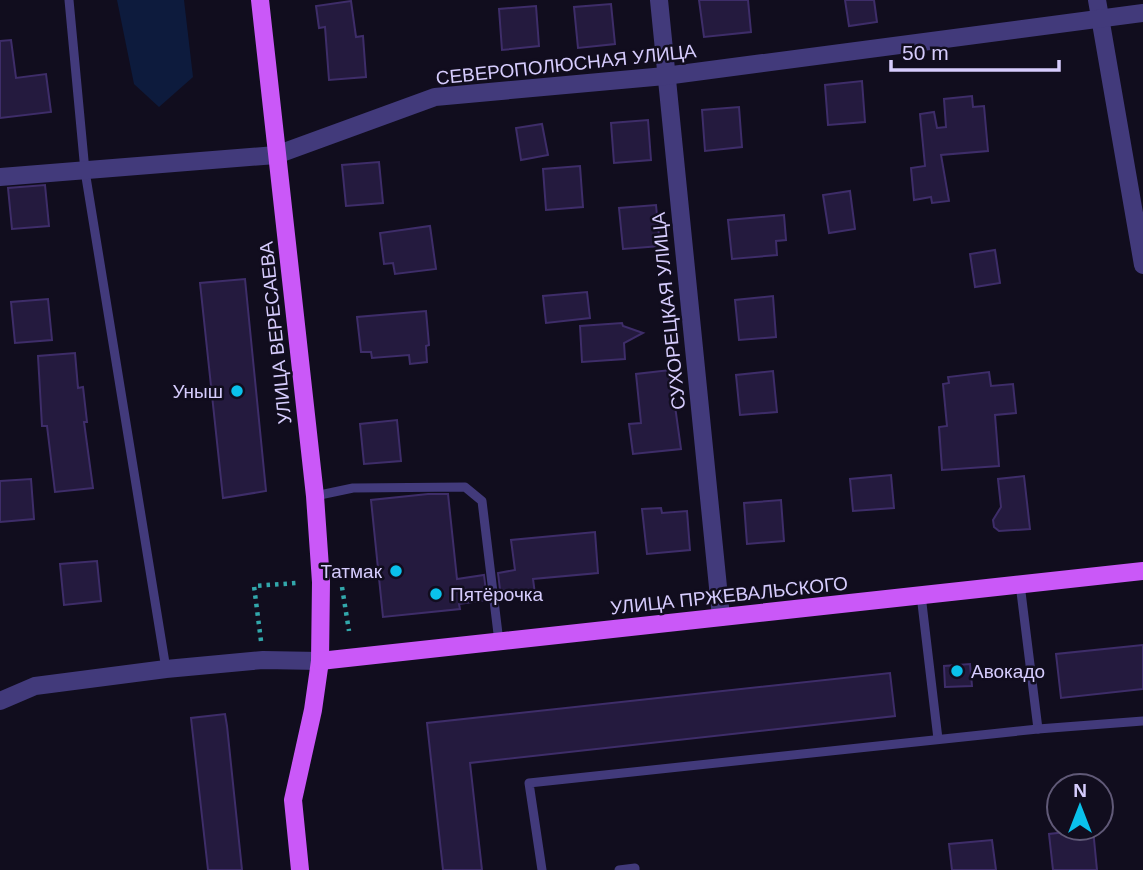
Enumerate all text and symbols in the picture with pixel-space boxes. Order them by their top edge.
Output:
scale bar [891,28,1059,72]
street label: СЕВЕРОПОЛЮСНАЯ УЛИЦА [435,40,698,89]
text: 50 m [902,41,949,64]
street label: СУХОРЕЦКАЯ УЛИЦА [648,211,689,411]
street label: УЛИЦА ВЕРЕСАЕВА [255,240,296,425]
place label: Уныш [172,381,223,402]
marker: Уныш [229,383,245,399]
place label: Татмак [320,561,383,582]
marker: Татмак [388,563,404,579]
street label: УЛИЦА ПРЖЕВАЛЬСКОГО [609,573,849,618]
place label: Пятёрочка [450,584,544,605]
marker: Пятёрочка [428,586,444,602]
place label: Авокадо [971,661,1045,682]
marker: Авокадо [949,663,965,679]
north arrow [1045,772,1115,842]
text: N [1073,780,1087,801]

